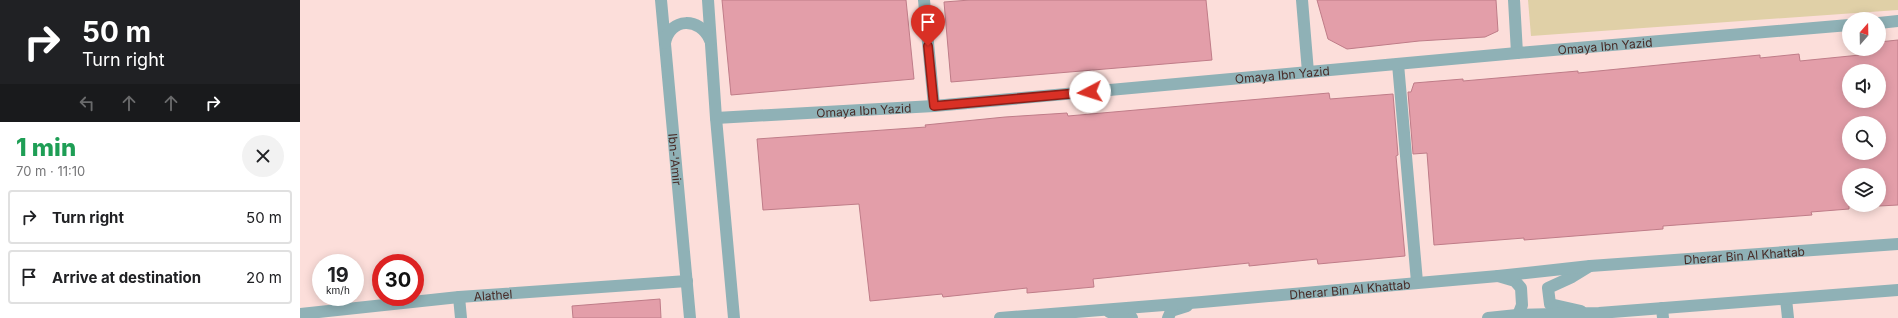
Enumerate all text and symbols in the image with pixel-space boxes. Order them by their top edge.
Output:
pin [911,5,945,46]
icon: arrive [917,11,939,33]
north arrow [1842,12,1886,56]
map controls [1842,12,1886,212]
text: 50 m [82,15,151,49]
icon: right [16,16,68,68]
street label: Omaya Ibn Yazid [1557,34,1653,57]
text: Turn right [82,49,165,70]
street label: Omaya Ibn Yazid [1234,63,1330,86]
button: sound [1842,64,1886,108]
position arrow [1069,71,1111,113]
icon: left [76,92,98,114]
icon: ahead [118,92,140,114]
icon: ahead [160,92,182,114]
icon: right [202,92,224,114]
street label: Omaya Ibn Yazid [816,100,912,120]
button: search [1842,116,1886,160]
text: 1 min [16,133,76,162]
street label: Ibn-'Amir [666,133,685,186]
button: close [242,135,284,177]
text: 70 m · 11:10 [16,163,85,179]
button: layers [1842,168,1886,212]
icon: right [18,206,40,228]
text: Turn right [52,208,124,227]
text: 50 m [246,208,282,227]
street label: Dherar Bin Al Khattab [1683,243,1805,267]
speed limit sign: 30 [372,254,424,306]
text: 19 [327,263,349,287]
icon: arrive [18,266,40,288]
text: Arrive at destination [52,268,201,287]
text: 20 m [246,268,282,287]
street label: Dherar Bin Al Khattab [1289,276,1411,302]
text: km/h [326,284,350,296]
street label: Alathel [473,286,513,303]

